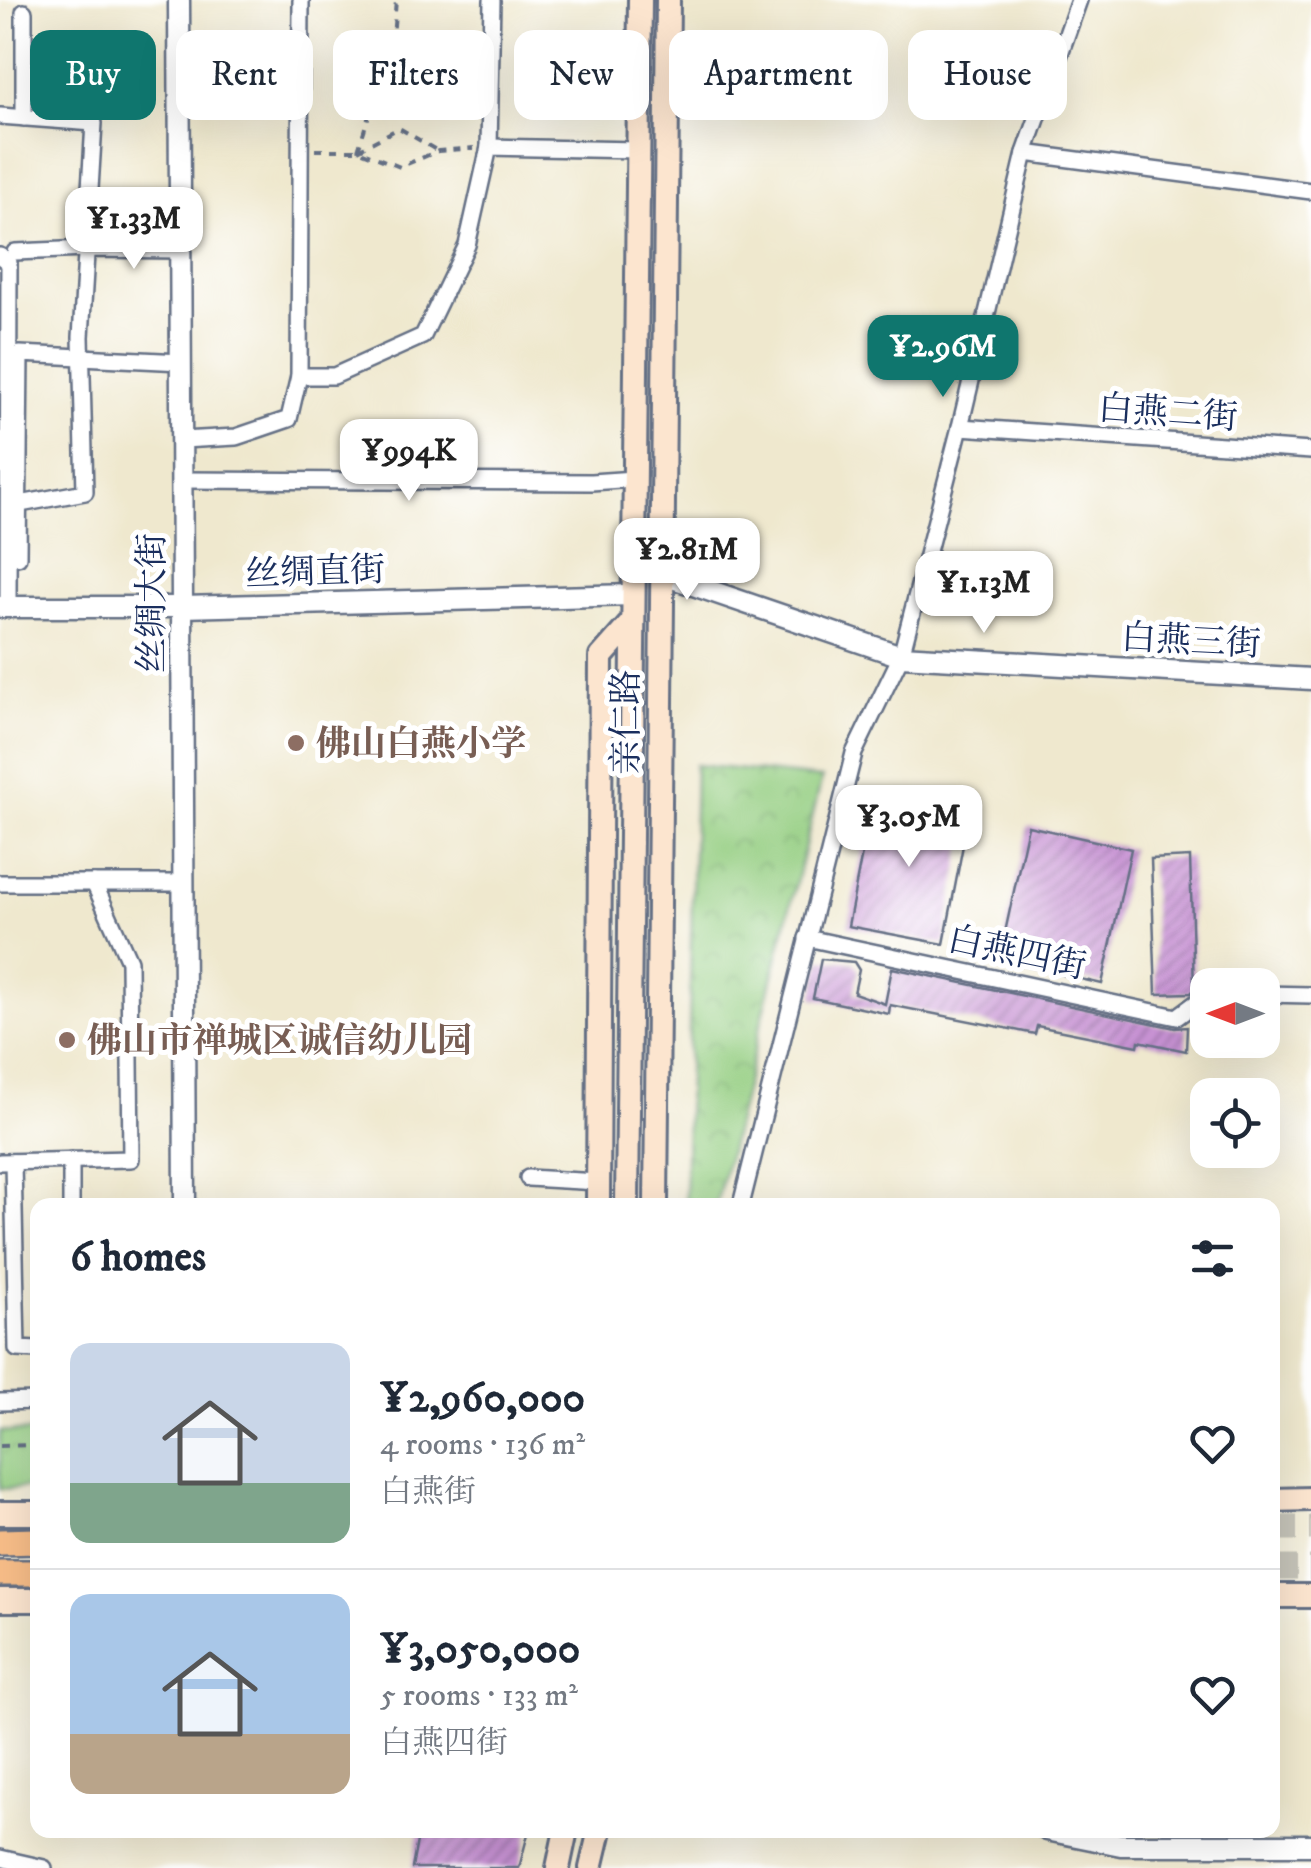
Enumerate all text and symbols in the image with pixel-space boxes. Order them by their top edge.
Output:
chip: Buy [30,30,156,120]
chip: Rent [176,30,313,120]
chip: Filters [333,30,494,120]
chip: New [514,30,649,120]
chip: Apartment [669,30,888,120]
chip: House [908,30,1067,120]
pin: ¥1.33M [53,187,215,272]
text: ¥1.33M [87,199,181,239]
pin: ¥2.96M [862,315,1024,400]
text: ¥2.96M [889,327,997,367]
street label: 白燕二街 [1096,387,1239,441]
pin: ¥994K [339,419,479,504]
text: ¥994K [362,431,456,471]
pin: ¥2.81M [606,518,768,603]
text: ¥2.81M [636,530,738,570]
street label: 丝绸大街 [131,533,175,673]
street label: 丝绸直街 [244,549,386,597]
pin: ¥1.13M [903,551,1065,636]
text: ¥1.13M [937,563,1031,603]
street label: 白燕三街 [1120,616,1262,668]
street label: 亲仁路 [605,669,649,775]
place label: 佛山白燕小学 [316,723,526,767]
marker: 佛山白燕小学 [285,732,307,754]
pin: ¥3.05M [828,785,990,870]
text: ¥3.05M [857,797,961,837]
street label: 白燕四街 [944,918,1090,990]
north arrow [1190,968,1280,1058]
map controls [1190,968,1280,1168]
place label: 佛山市禅城区诚信幼儿园 [87,1020,472,1064]
marker: 佛山市禅城区诚信幼儿园 [56,1029,78,1051]
button: locate [1190,1078,1280,1168]
icon: filters [1185,1231,1240,1286]
text: 6 homes [70,1232,206,1284]
text: ¥2,960,000 [380,1373,585,1425]
icon: home [150,1383,270,1503]
icon: heart [1185,1416,1240,1471]
text: 4 rooms · 136 m² [380,1425,585,1465]
text: 白燕街 [380,1473,476,1513]
text: ¥3,050,000 [380,1624,580,1676]
icon: home [150,1634,270,1754]
icon: heart [1185,1667,1240,1722]
text: 5 rooms · 133 m² [380,1676,578,1716]
text: 白燕四街 [380,1724,508,1764]

